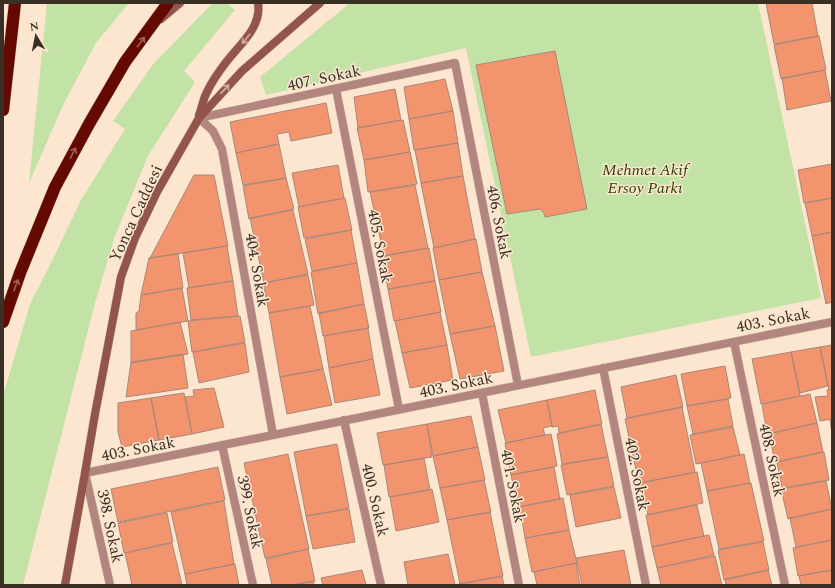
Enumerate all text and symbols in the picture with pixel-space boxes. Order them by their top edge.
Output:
north arrow [16,16,56,56]
text: N [28,17,40,36]
one-way arrow [241,33,250,44]
one-way arrow [136,36,145,47]
street label: 407. Sokak [285,58,363,97]
one-way arrow [220,85,229,95]
one-way arrow [70,147,78,159]
park label: Mehmet Akif Ersoy Parkı [602,158,691,200]
street label: Yonca Caddesi [103,161,169,266]
street label: 406. Sokak [480,183,518,261]
street label: 405. Sokak [361,207,399,285]
street label: 404. Sokak [239,231,275,309]
one-way arrow [13,279,20,292]
street label: 403. Sokak [734,301,812,339]
street label: 403. Sokak [417,365,495,404]
street label: 408. Sokak [753,421,792,499]
street label: 403. Sokak [99,430,177,468]
street label: 402. Sokak [618,435,656,513]
street label: 401. Sokak [494,447,532,525]
street label: 400. Sokak [355,461,395,539]
street label: 399. Sokak [231,473,270,551]
street label: 398. Sokak [91,487,130,565]

